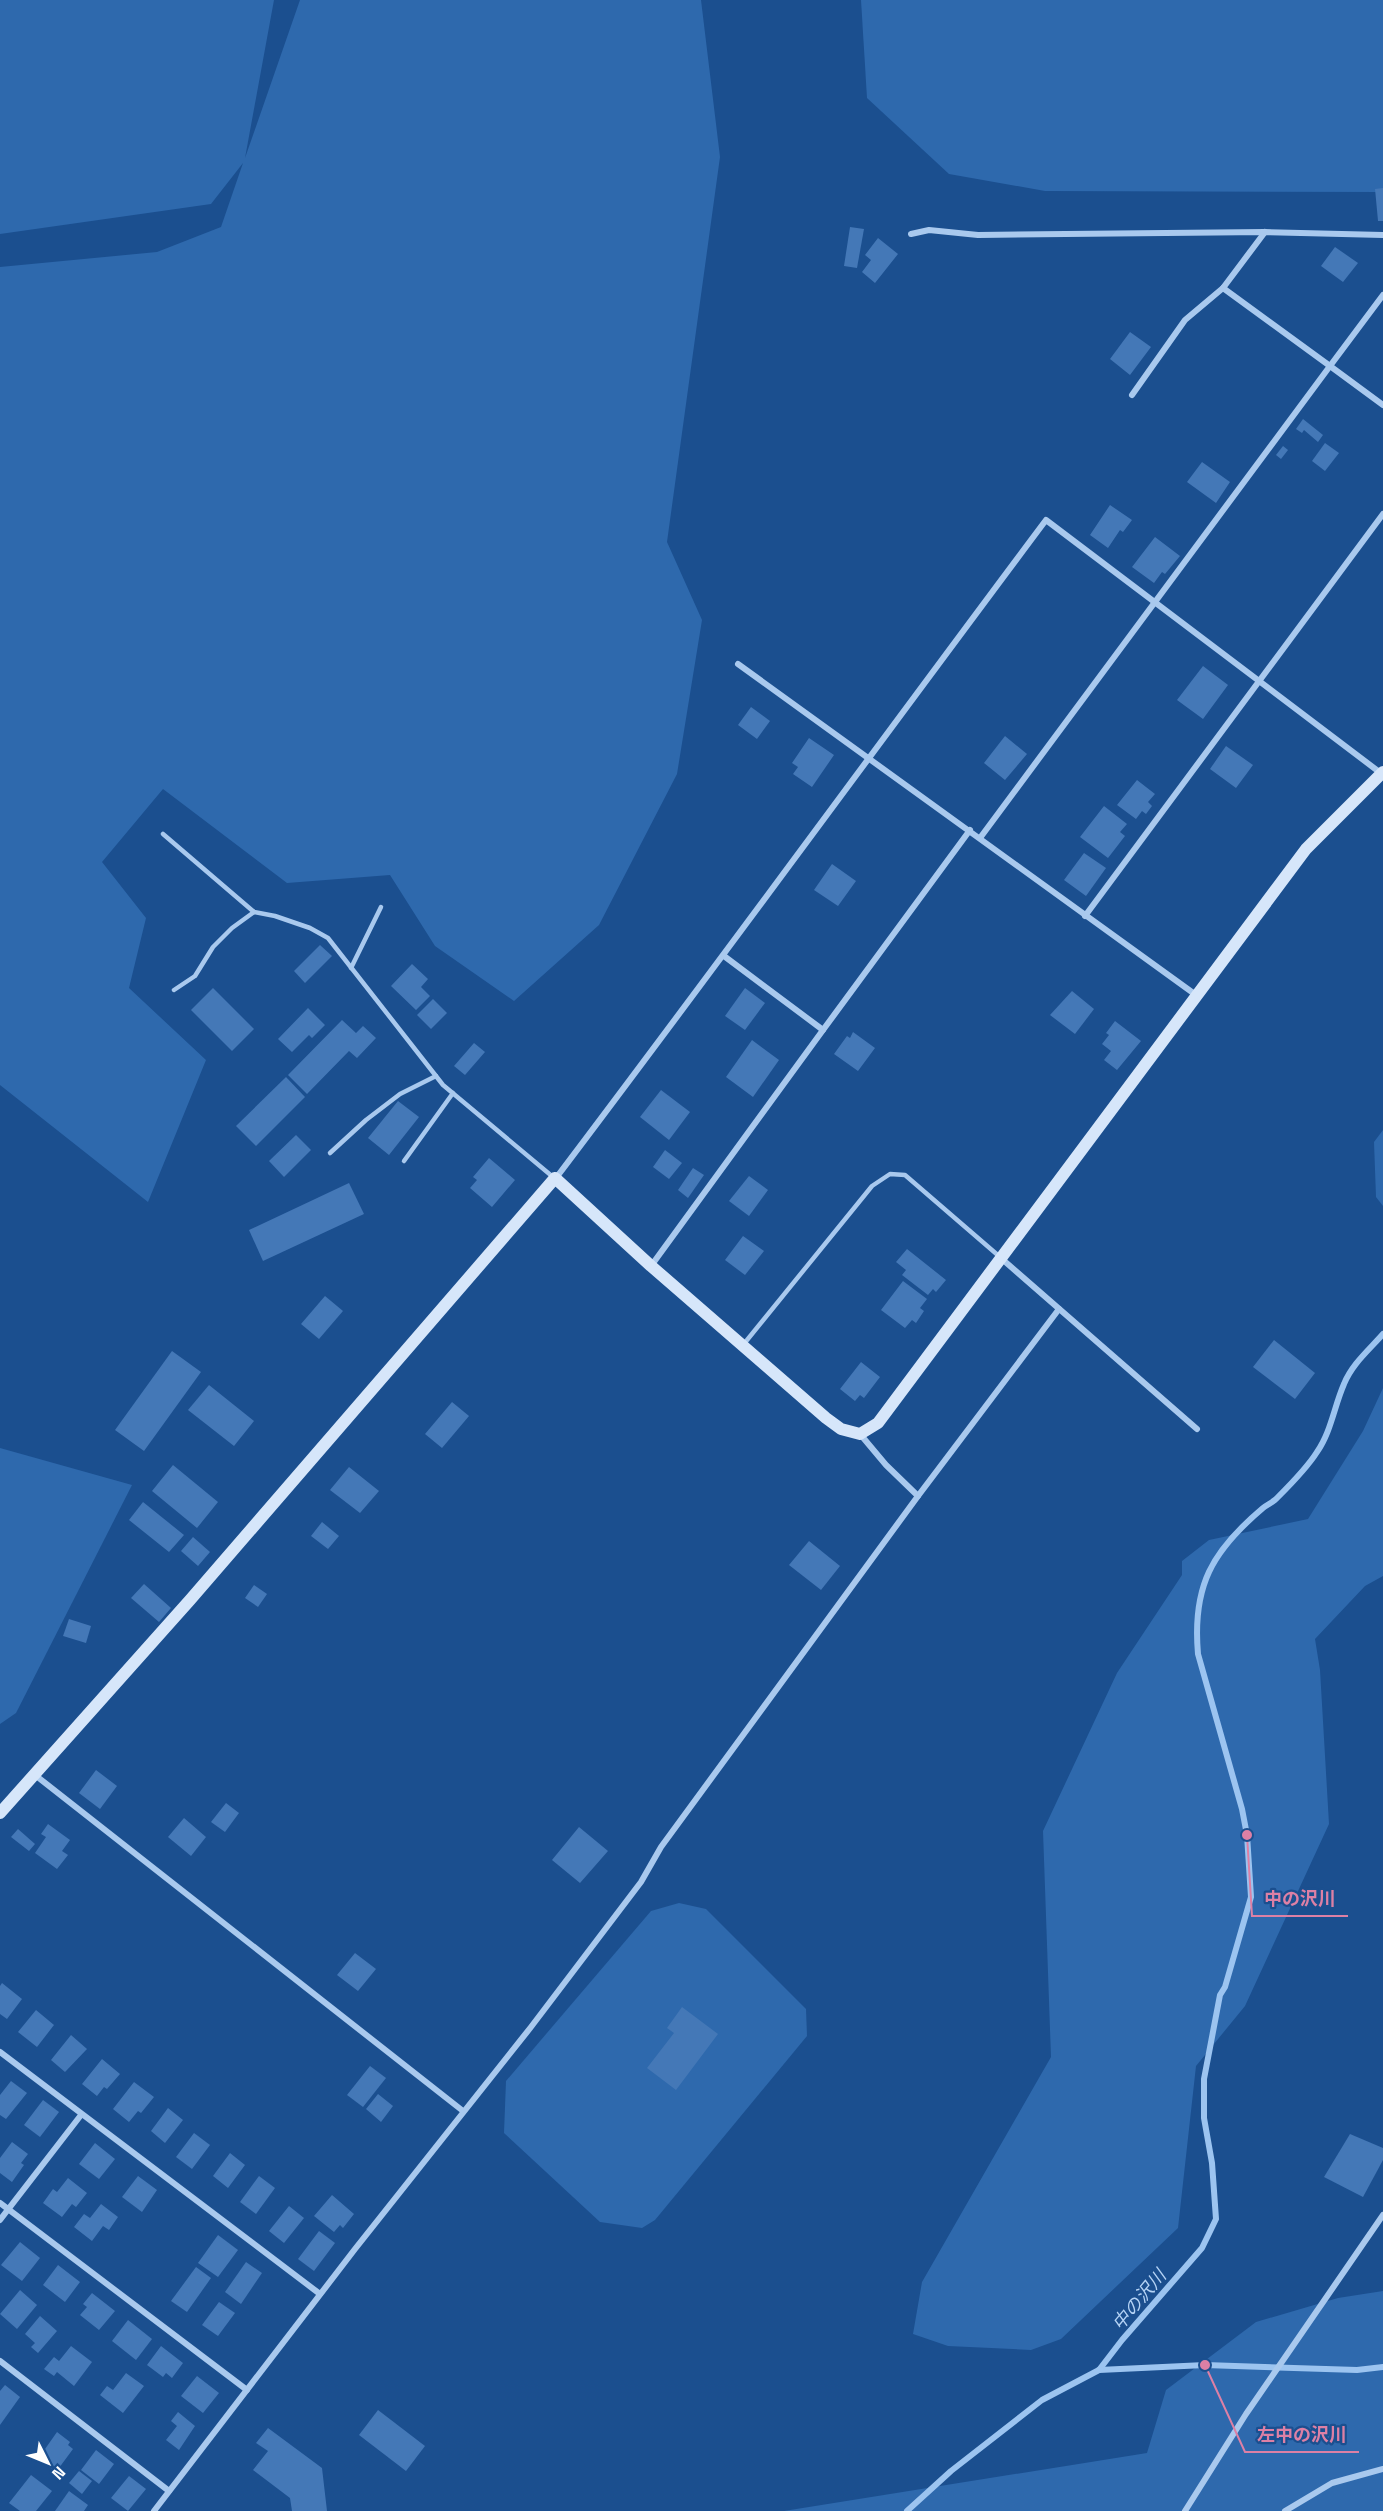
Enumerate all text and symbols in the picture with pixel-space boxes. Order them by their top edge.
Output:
callout: 中の沢川 [1252,1880,1348,1916]
text: 中の沢川 [1264,1887,1336,1910]
water label: 中の沢川 [1107,2263,1172,2335]
callout: 左中の沢川 [1245,2416,1359,2452]
text: 左中の沢川 [1257,2423,1347,2446]
north arrow [18,2433,78,2493]
text: N [47,2462,70,2484]

